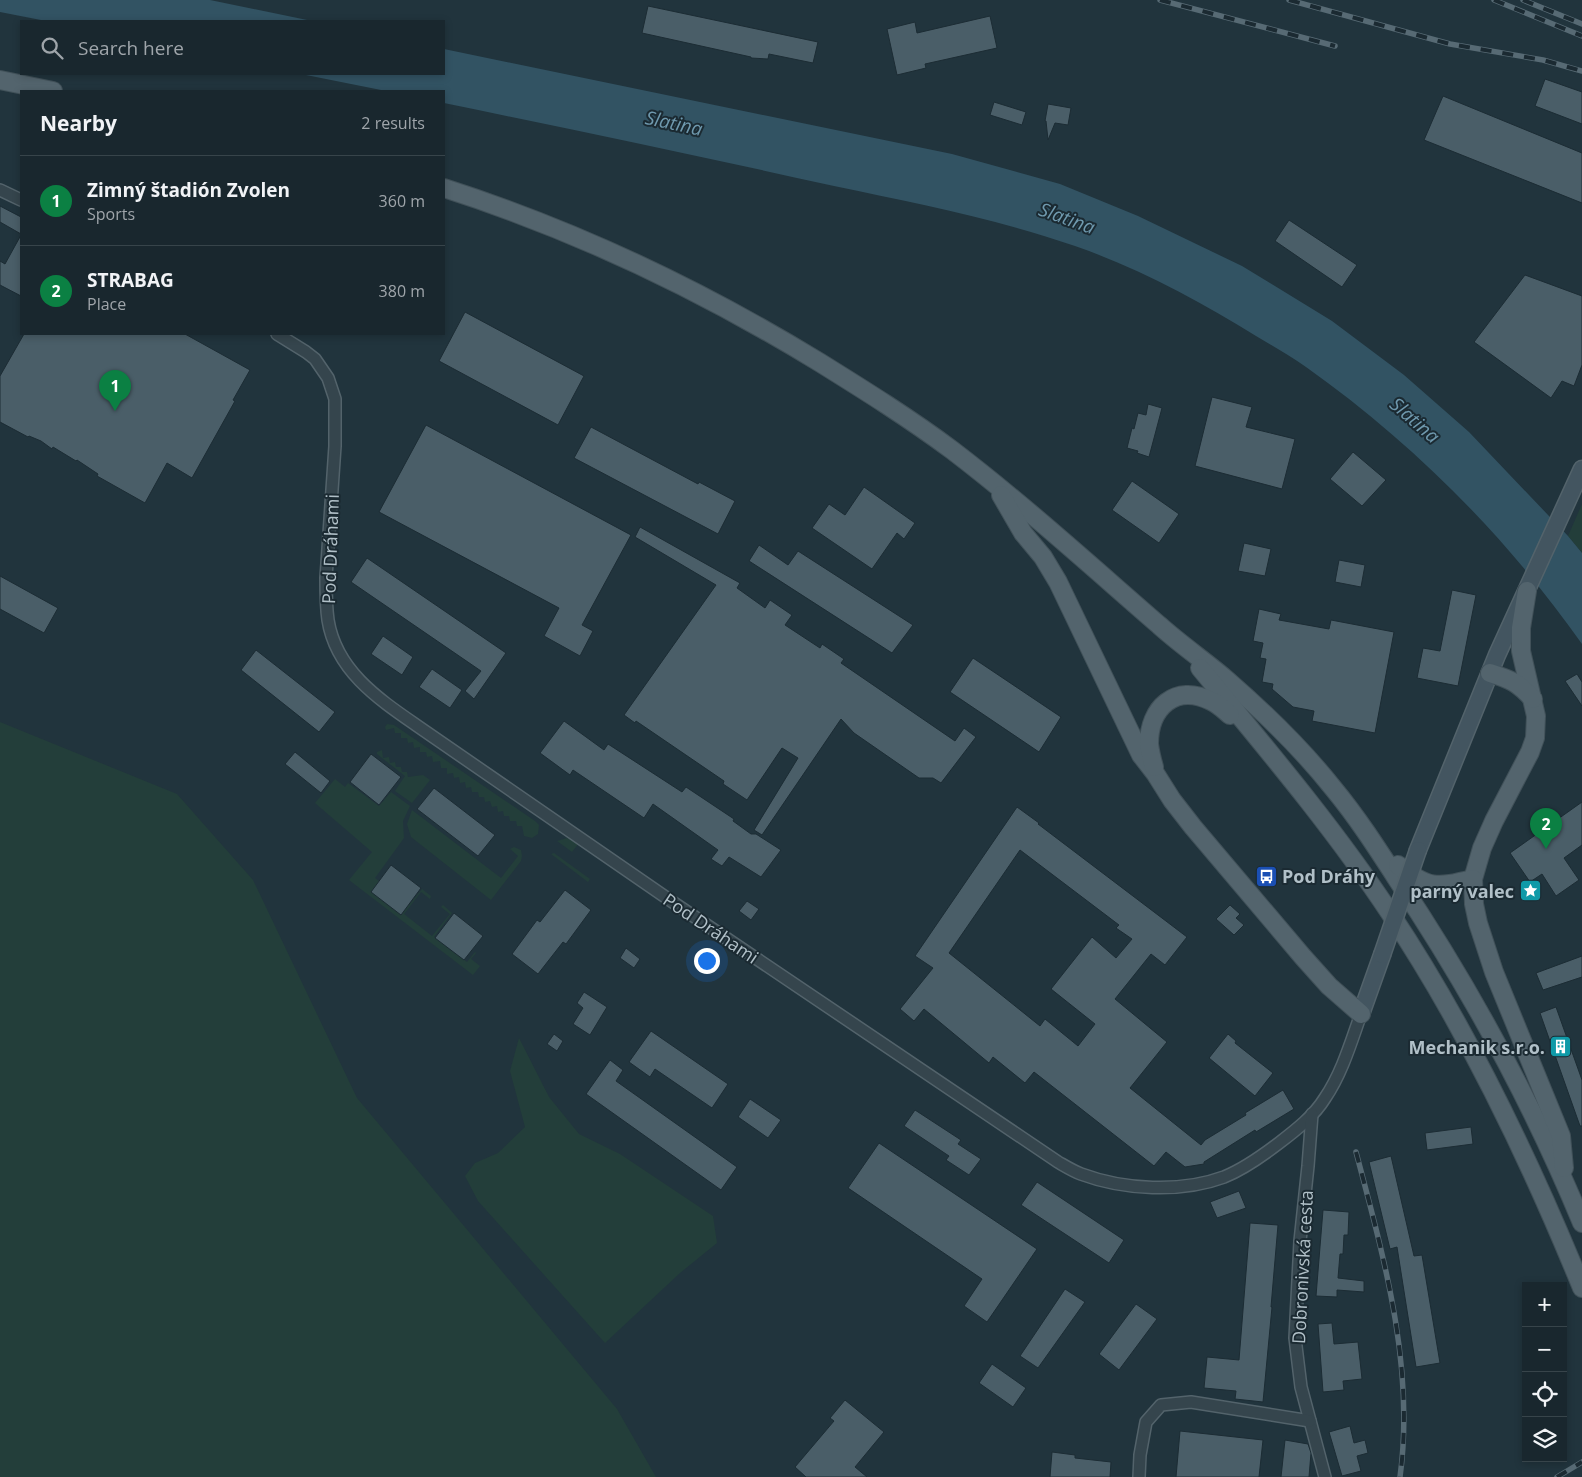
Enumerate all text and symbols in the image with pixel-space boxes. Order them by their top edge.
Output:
search box [20,20,445,75]
icon: search [38,34,66,62]
text: Search here [78,35,184,61]
water label: Slatina [643,104,705,142]
text: Nearby [40,109,117,137]
text: 2 results [361,112,425,134]
text: Zimný štadión Zvolen [87,177,290,203]
text: 1 [51,190,61,212]
text: 360 m [379,190,425,212]
water label: Slatina [1035,196,1099,240]
text: Sports [87,203,135,225]
text: STRABAG [87,267,174,293]
text: 2 [51,280,61,302]
text: 380 m [379,280,425,302]
text: Place [87,293,126,315]
pin: 1 [99,370,131,411]
water label: Slatina [1385,391,1446,449]
street label: Pod Dráhami [316,494,344,604]
pin: 2 [1530,808,1562,849]
bus stop icon: Pod Dráhy [1254,864,1278,888]
place label: Pod Dráhy [1282,864,1376,888]
place label: parný valec [1410,879,1514,903]
place icon: parný valec [1518,879,1542,903]
street label: Pod Dráhami [659,887,763,969]
your location [694,948,720,974]
place label: Mechanik s.r.o. [1409,1035,1545,1059]
building icon: Mechanik s.r.o. [1549,1035,1573,1059]
street label: Dobronivská cesta [1286,1189,1318,1345]
map controls [1522,1282,1567,1462]
button: + [1522,1282,1567,1327]
button: − [1522,1327,1567,1372]
button: locate [1522,1372,1567,1417]
button: layers [1522,1417,1567,1462]

